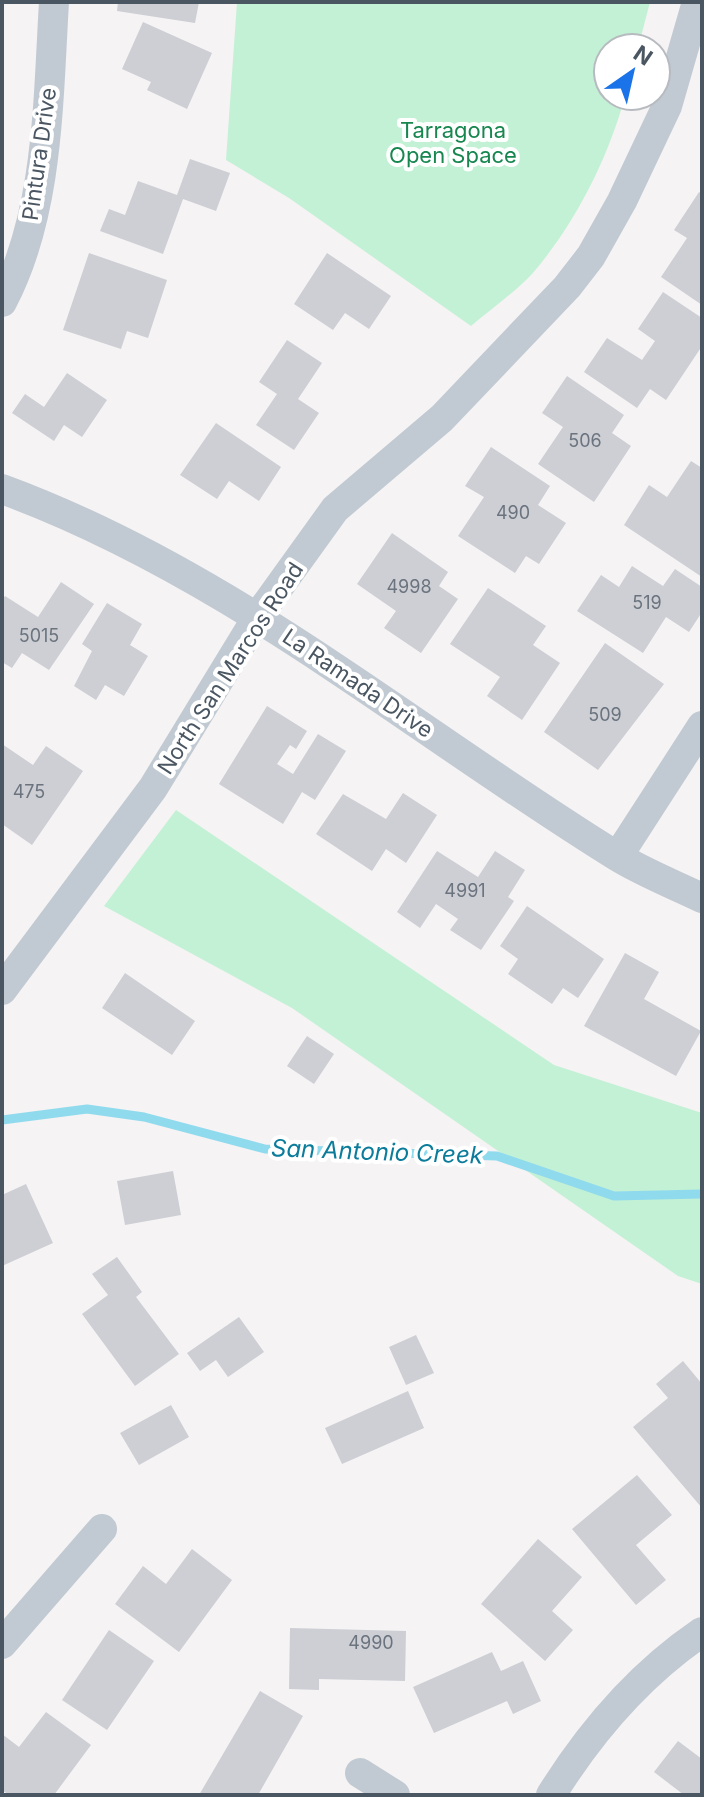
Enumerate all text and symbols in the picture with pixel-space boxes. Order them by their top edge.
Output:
north arrow [592,32,672,112]
text: N [629,40,657,71]
street label: Pintura Drive [17,86,61,222]
park label: Tarragona Open Space [389,117,517,168]
house number: 506 [568,430,602,451]
house number: 490 [496,502,530,523]
street label: North San Marcos Road [152,557,308,779]
house number: 4998 [386,576,432,597]
house number: 519 [632,592,662,613]
street label: La Ramada Drive [278,623,438,743]
house number: 5015 [19,625,59,646]
house number: 509 [588,704,622,725]
house number: 475 [13,781,45,802]
house number: 4991 [444,880,486,901]
water label: San Antonio Creek [271,1133,484,1170]
house number: 4990 [348,1632,394,1653]

